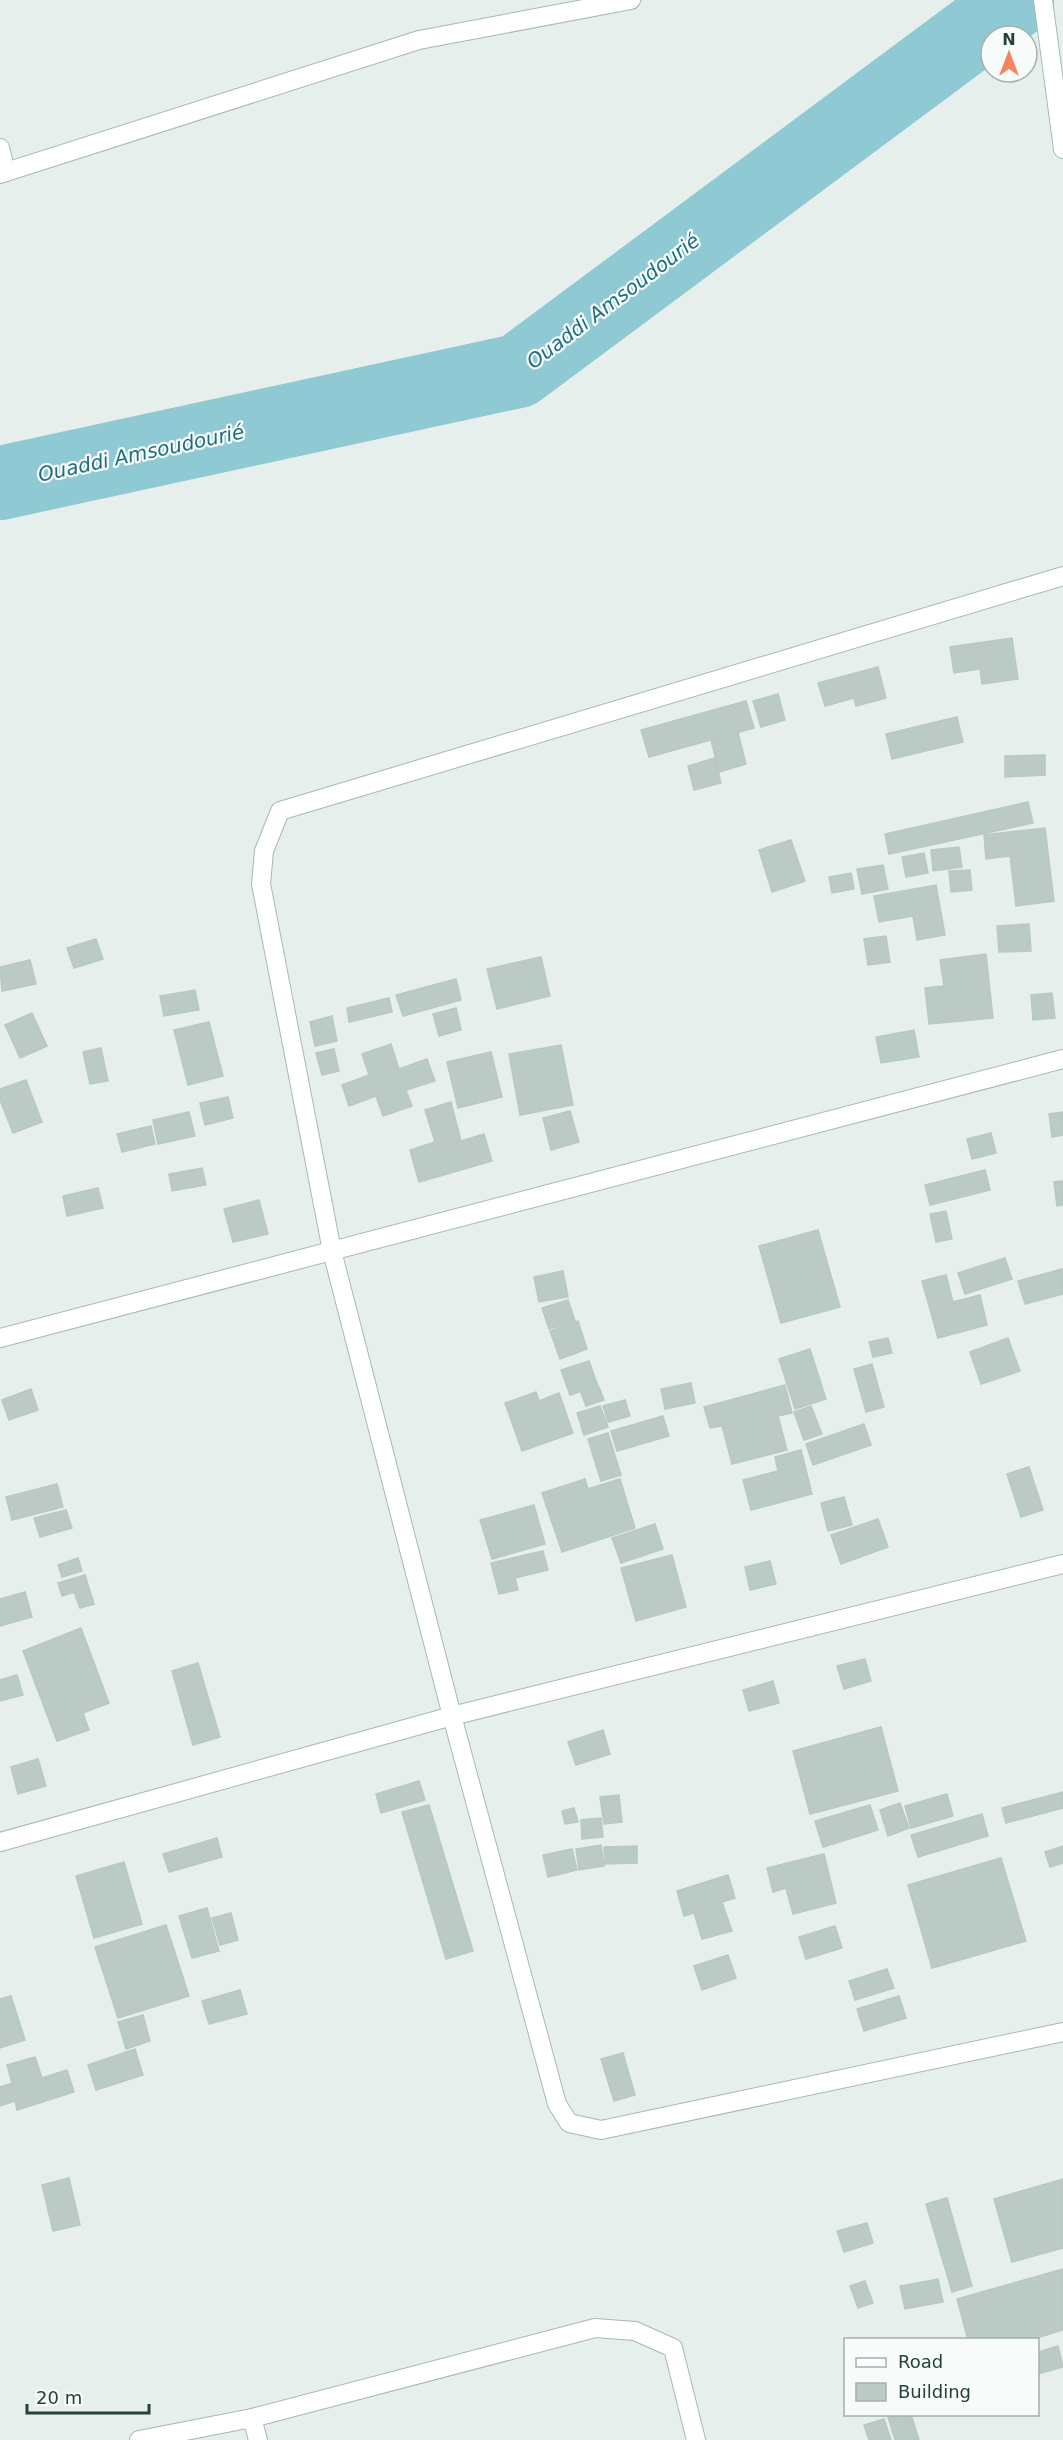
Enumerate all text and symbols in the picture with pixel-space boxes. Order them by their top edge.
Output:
north arrow [979,24,1039,84]
text: N [1002,30,1016,49]
water label: Ouaddi Amsoudourié [522,228,704,374]
water label: Ouaddi Amsoudourié [36,419,246,487]
legend [844,2338,1039,2416]
text: Road [898,2351,943,2372]
scale bar [27,2377,148,2415]
text: Building [898,2381,971,2402]
text: 20 m [36,2387,82,2408]

